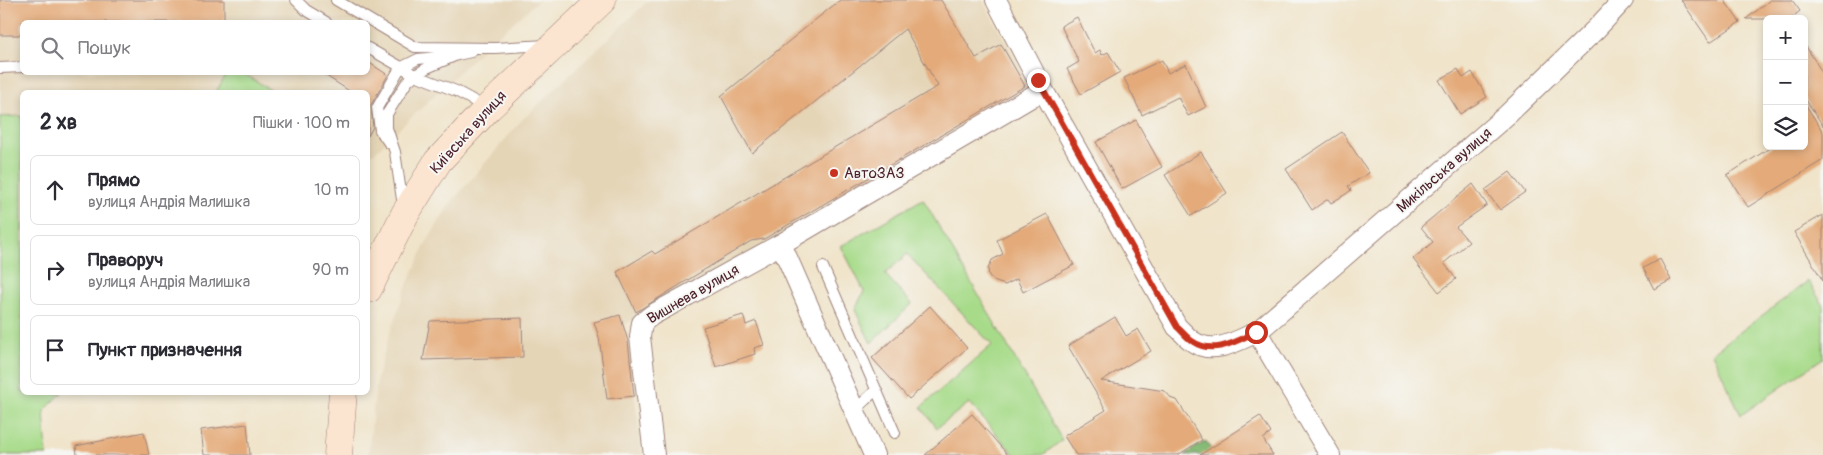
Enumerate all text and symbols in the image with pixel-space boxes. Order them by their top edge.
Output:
map controls [1763,15,1808,150]
button: + [1763,15,1808,60]
search box [20,20,370,75]
icon: search [38,34,66,62]
text: Пошук [78,36,131,60]
button: − [1763,60,1808,105]
route end [1027,69,1050,92]
street label: Київська вулиця [426,87,511,178]
button: layers [1763,105,1808,150]
text: 2 хв [40,109,77,136]
text: Пішки · 100 m [253,113,350,133]
street label: Микільська вулиця [1393,124,1496,217]
place label: АвтоЗАЗ [844,164,904,183]
marker: АвтоЗАЗ [828,167,840,179]
text: Прямо [88,168,140,192]
icon: ahead [41,176,69,204]
text: 10 m [314,180,349,200]
text: вулиця Андрія Малишка [88,192,250,212]
text: Праворуч [88,248,163,272]
icon: right [41,256,69,284]
text: 90 m [312,260,349,280]
street label: Вишнева вулиця [644,260,743,328]
text: вулиця Андрія Малишка [88,272,250,292]
route start [1245,321,1268,344]
icon: arrive [41,336,69,364]
text: Пункт призначення [88,338,242,362]

